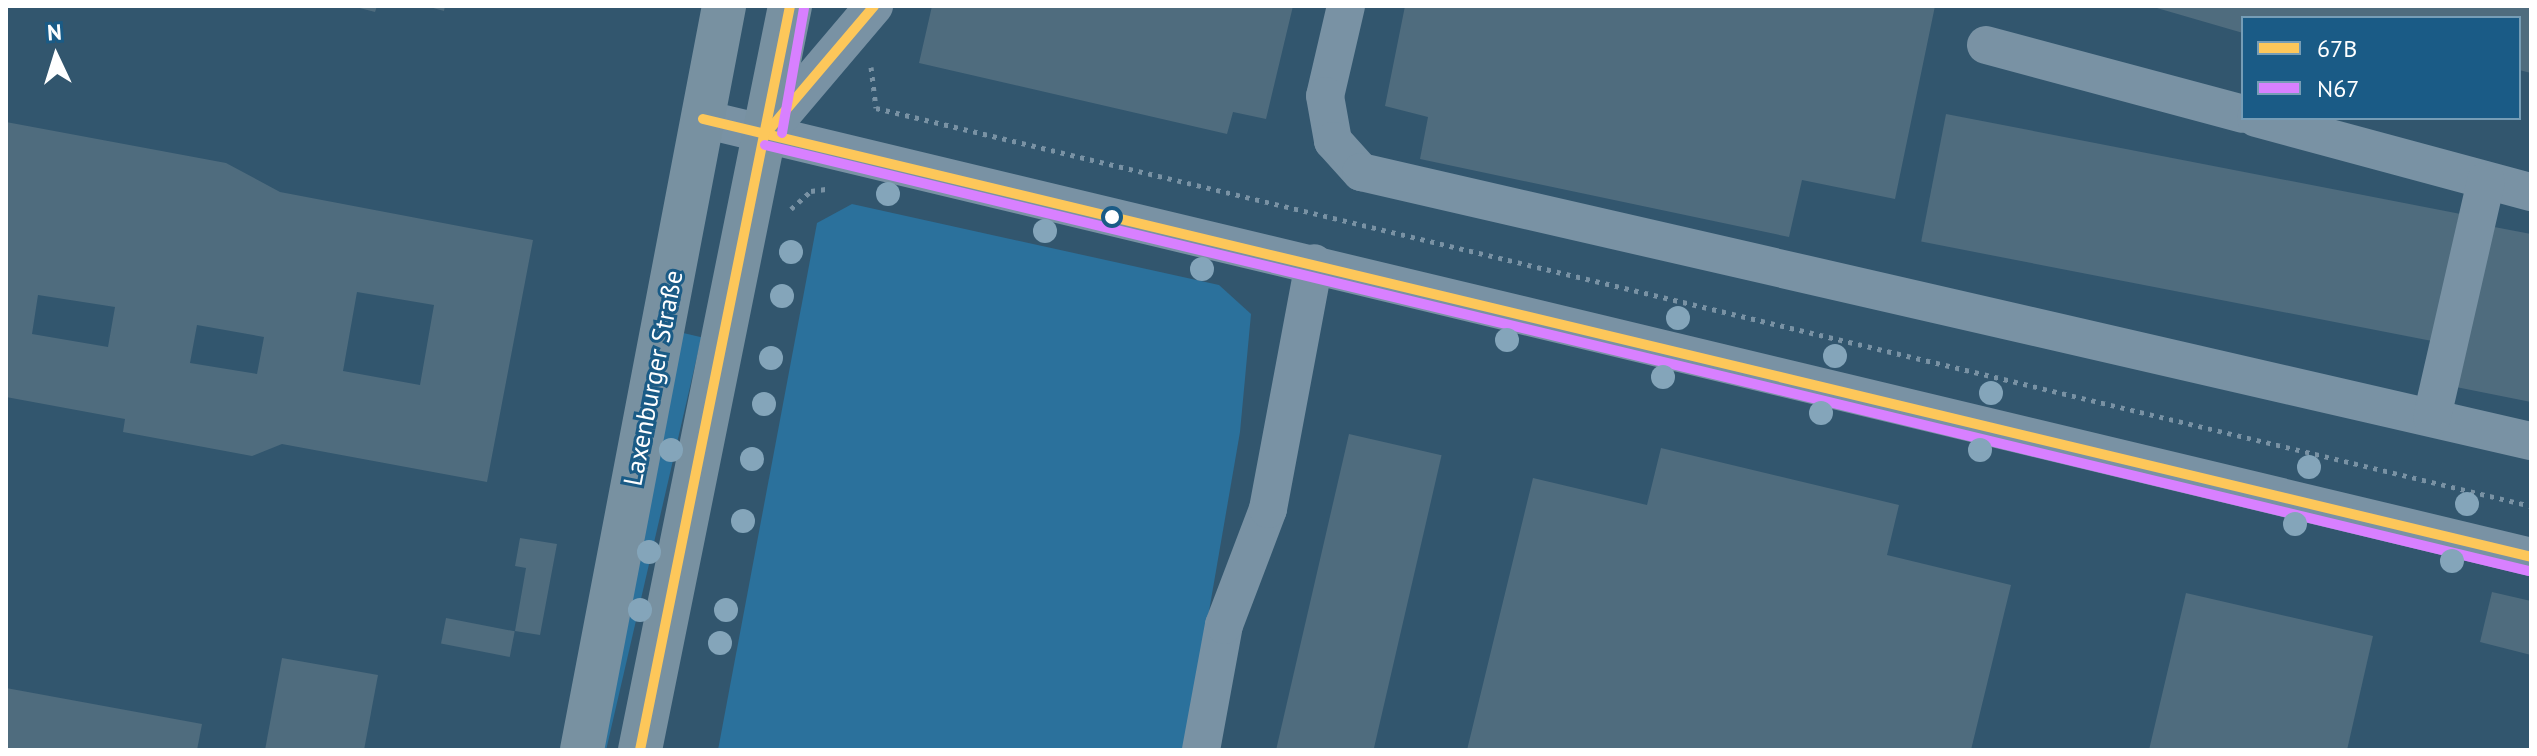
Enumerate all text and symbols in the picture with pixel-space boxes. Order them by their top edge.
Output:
north arrow [16,16,96,96]
legend [2241,16,2521,120]
text: N [46,18,63,47]
text: 67B [2317,33,2357,64]
text: N67 [2317,73,2359,104]
unlabelled marker [1104,209,1120,225]
street label: Laxenburger Straße [617,268,689,488]

